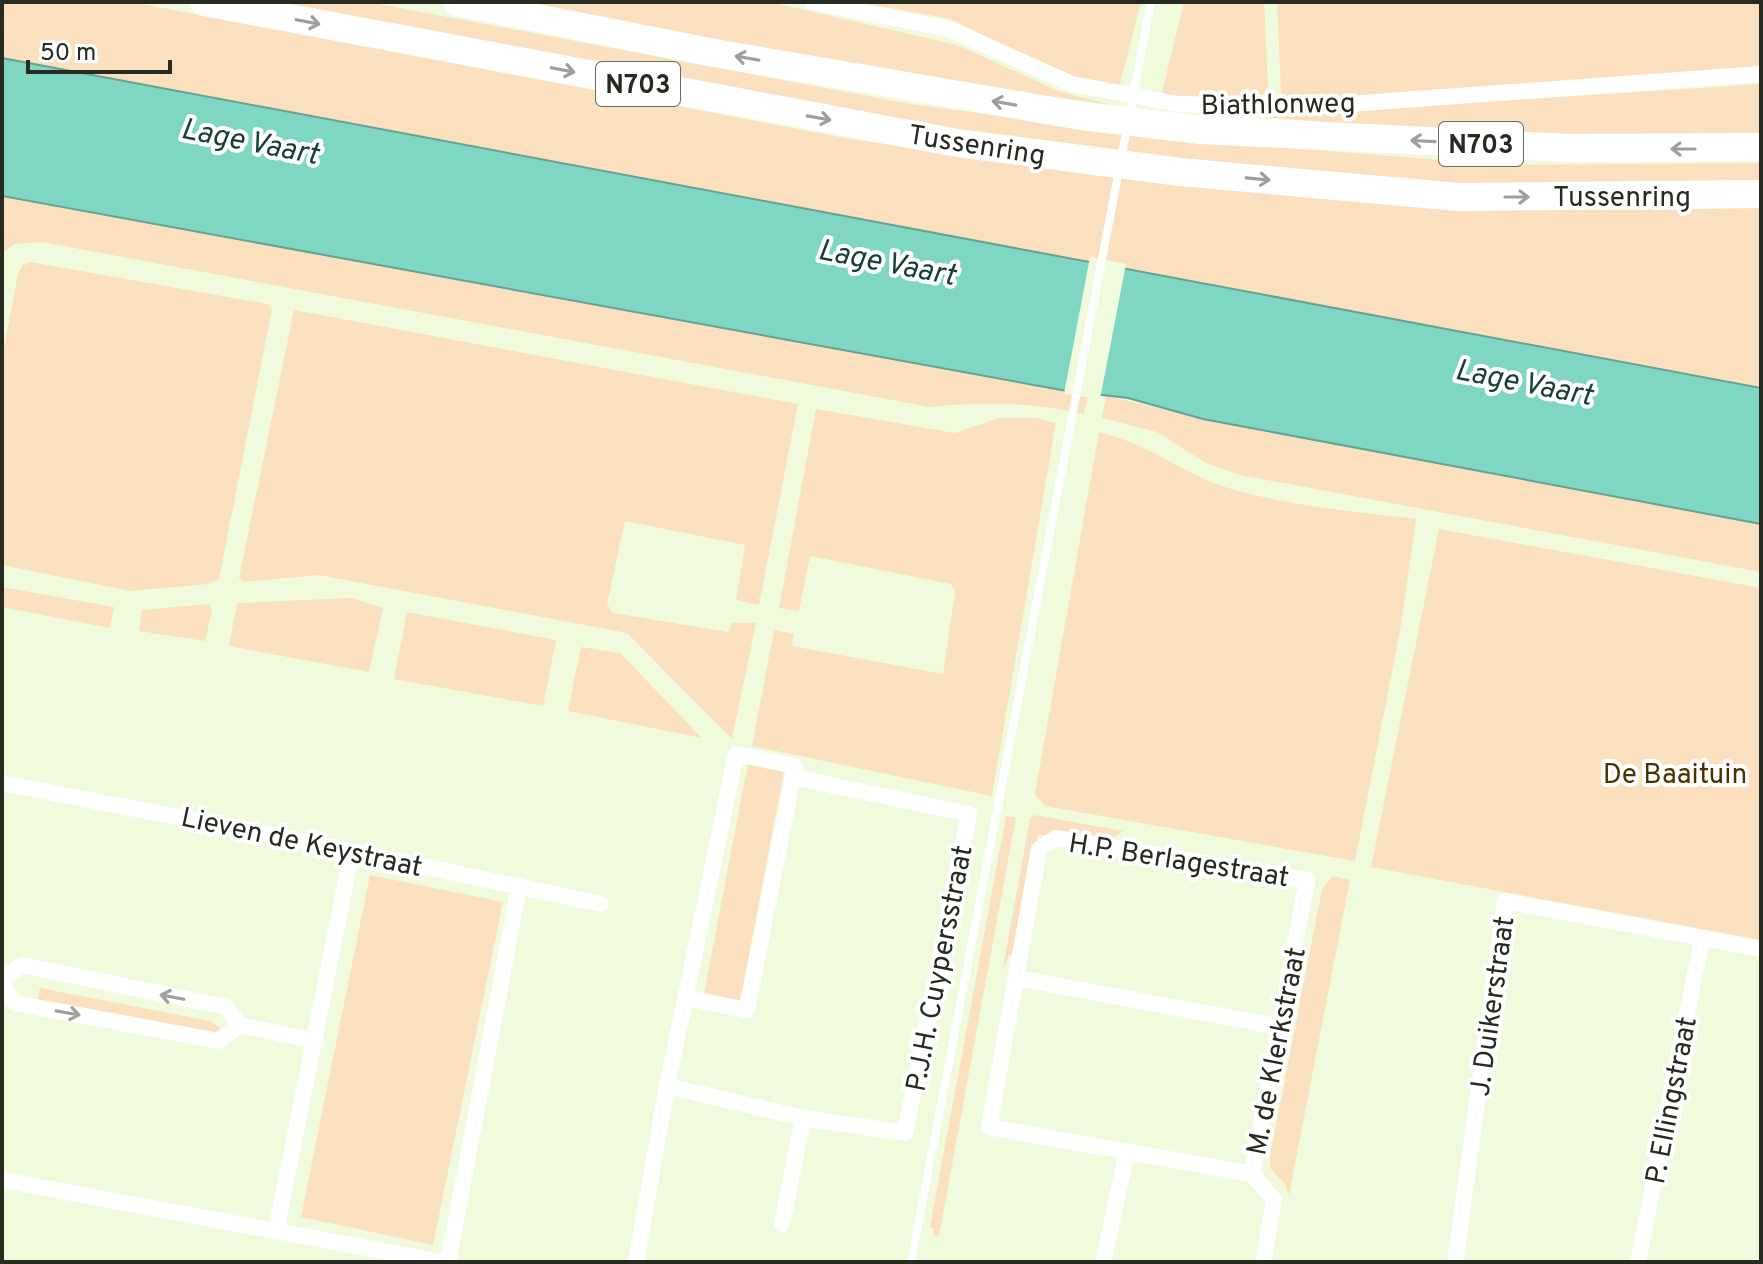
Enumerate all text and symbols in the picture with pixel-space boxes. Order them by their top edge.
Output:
one-way arrow [294,15,320,30]
scale bar [28,24,170,74]
text: 50 m [40,39,96,69]
one-way arrow [735,50,761,65]
road number: N703 [596,62,680,106]
one-way arrow [550,63,575,78]
street label: Biathlonweg [1200,87,1356,125]
one-way arrow [991,94,1017,109]
one-way arrow [806,111,831,126]
water label: Lage Vaart [178,112,323,175]
street label: Tussenring [905,118,1048,176]
road number: N703 [1439,122,1523,166]
one-way arrow [1410,133,1437,148]
one-way arrow [1670,141,1697,157]
one-way arrow [1244,172,1271,187]
street label: Tussenring [1553,181,1691,217]
one-way arrow [1503,189,1530,205]
water label: Lage Vaart [815,233,960,296]
water label: Lage Vaart [1452,353,1597,416]
park label: De Baaituin [1603,758,1747,794]
street label: Lieven de Keystraat [178,801,425,887]
street label: H.P. Berlagestraat [1066,827,1291,897]
street label: P.J.H. Cuypersstraat [899,842,982,1095]
street label: J. Duikerstraat [1464,914,1524,1099]
street label: M. de Klerkstraat [1240,944,1316,1159]
one-way arrow [160,988,186,1003]
one-way arrow [54,1006,80,1021]
street label: P. Ellingstraat [1639,1014,1707,1187]

